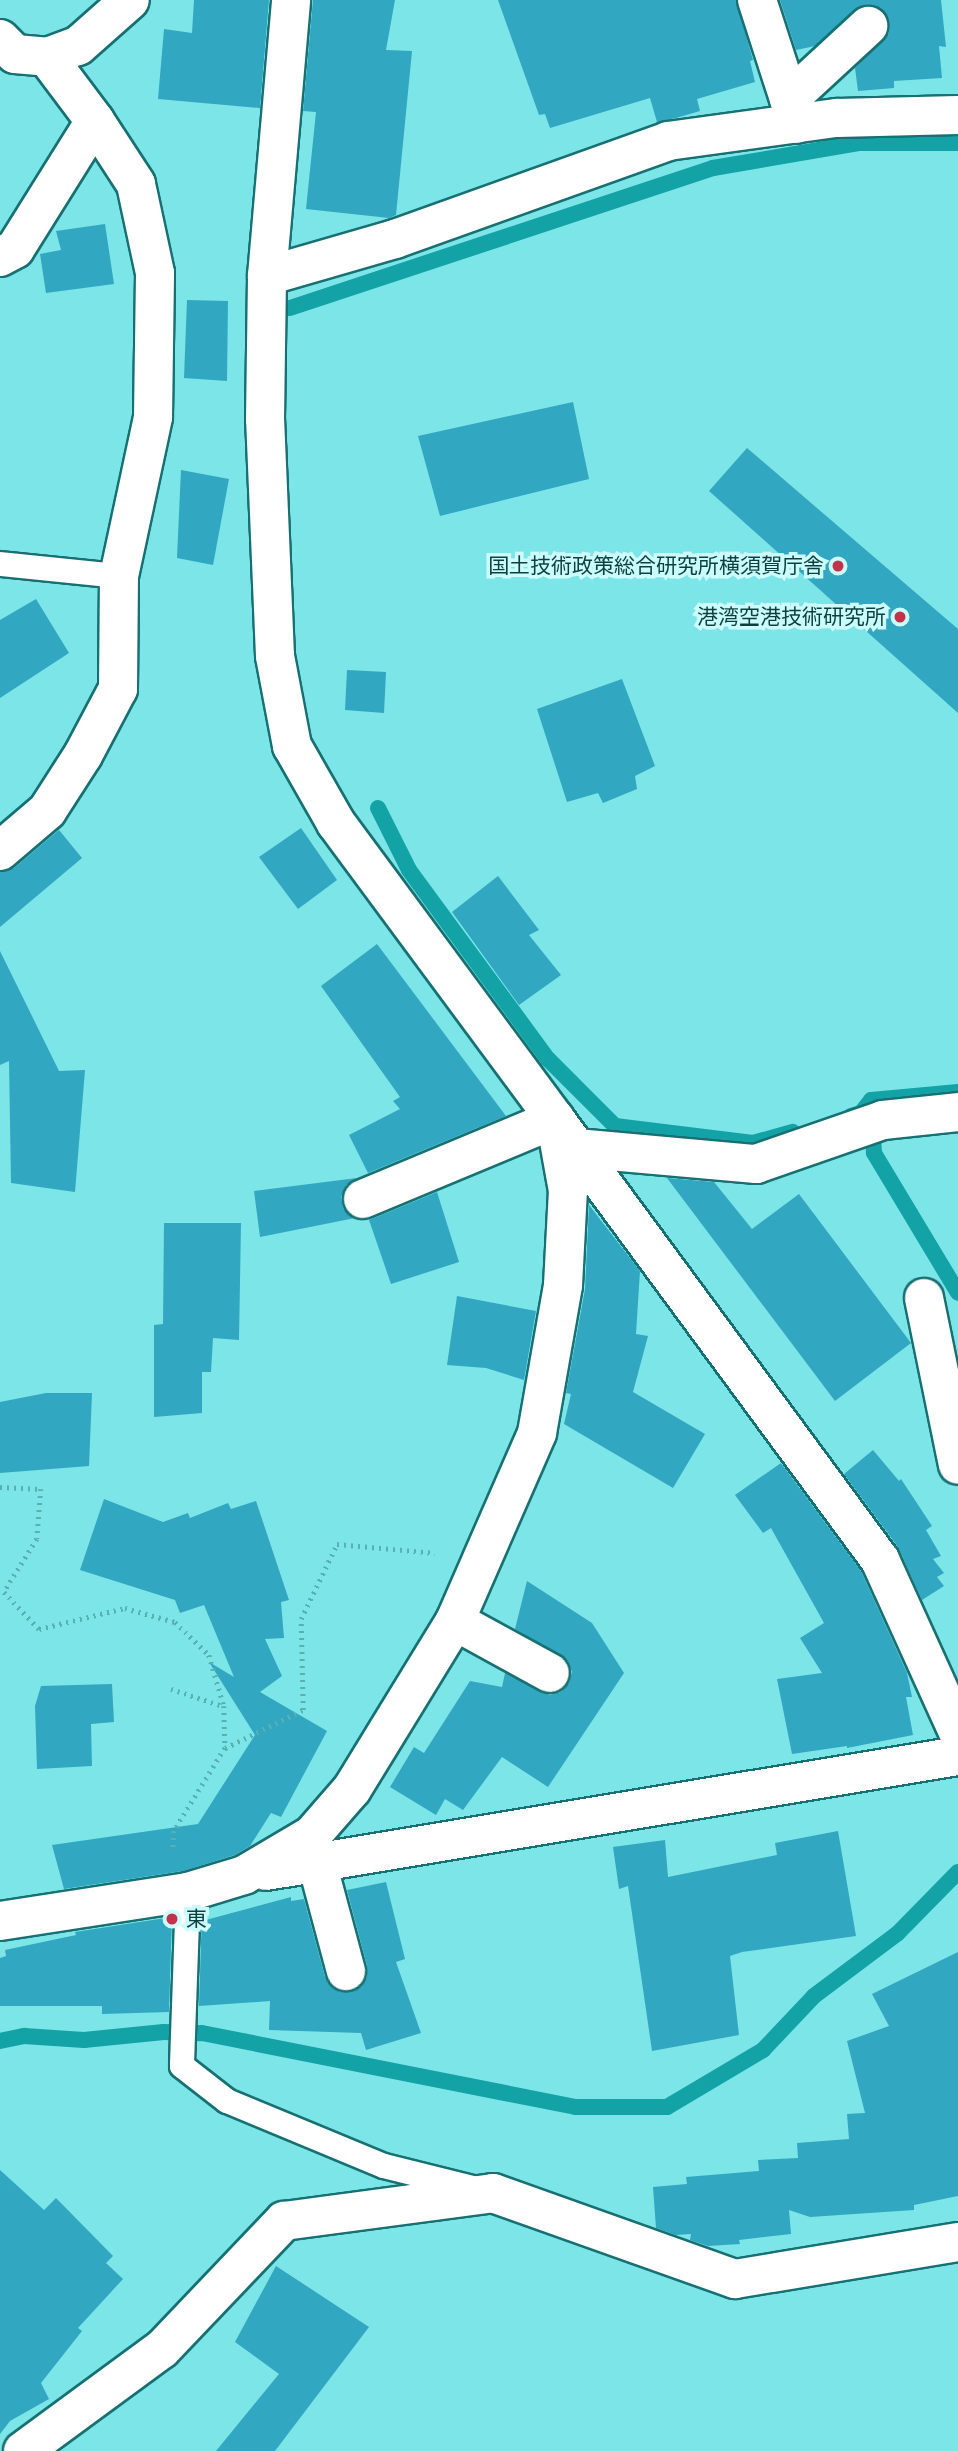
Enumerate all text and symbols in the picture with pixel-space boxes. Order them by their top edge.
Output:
place label: 国土技術政策総合研究所横須賀庁舎 [488,553,824,579]
marker: 国土技術政策総合研究所横須賀庁舎 [830,558,846,574]
place label: 港湾空港技術研究所 [697,604,886,630]
marker: 港湾空港技術研究所 [892,609,908,625]
place label: 東 [186,1906,207,1932]
marker: 東 [164,1911,180,1927]

